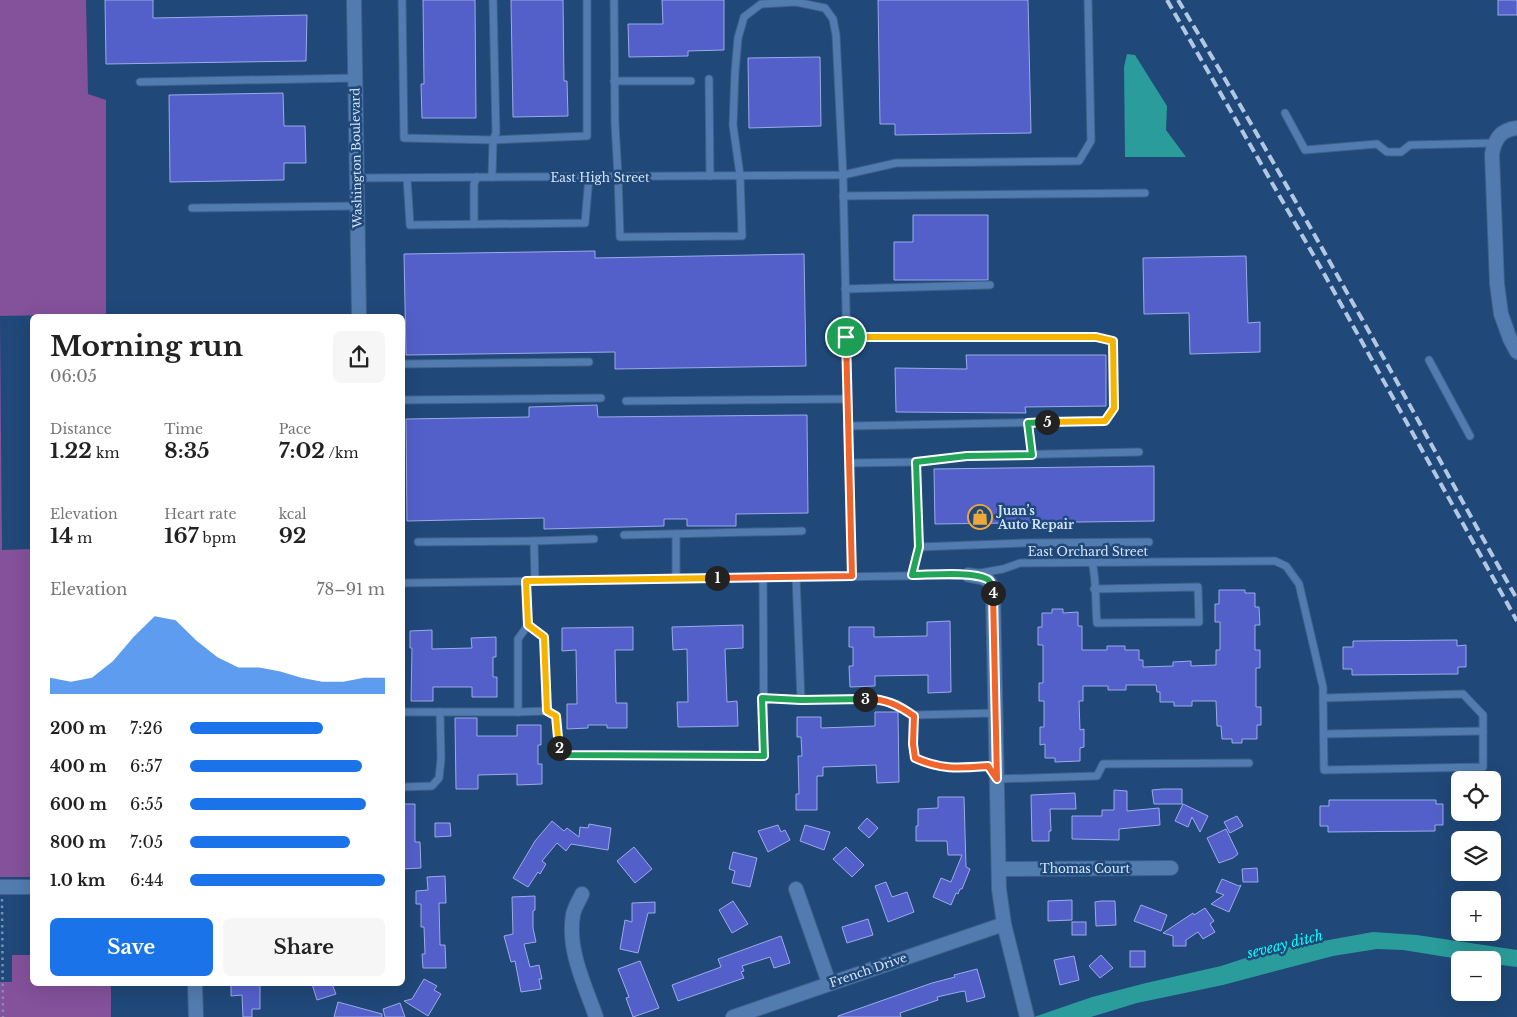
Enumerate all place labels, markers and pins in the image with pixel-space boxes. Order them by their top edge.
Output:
pin [825,316,867,358]
pin: 5 [1034,410,1060,434]
place label: Juan’s Auto Repair [995,503,1074,532]
shop icon: Juan’s Auto Repair [967,504,993,530]
pin: 1 [704,566,730,590]
pin: 4 [980,580,1006,606]
pin: 3 [852,686,878,712]
pin: 2 [546,736,572,760]

